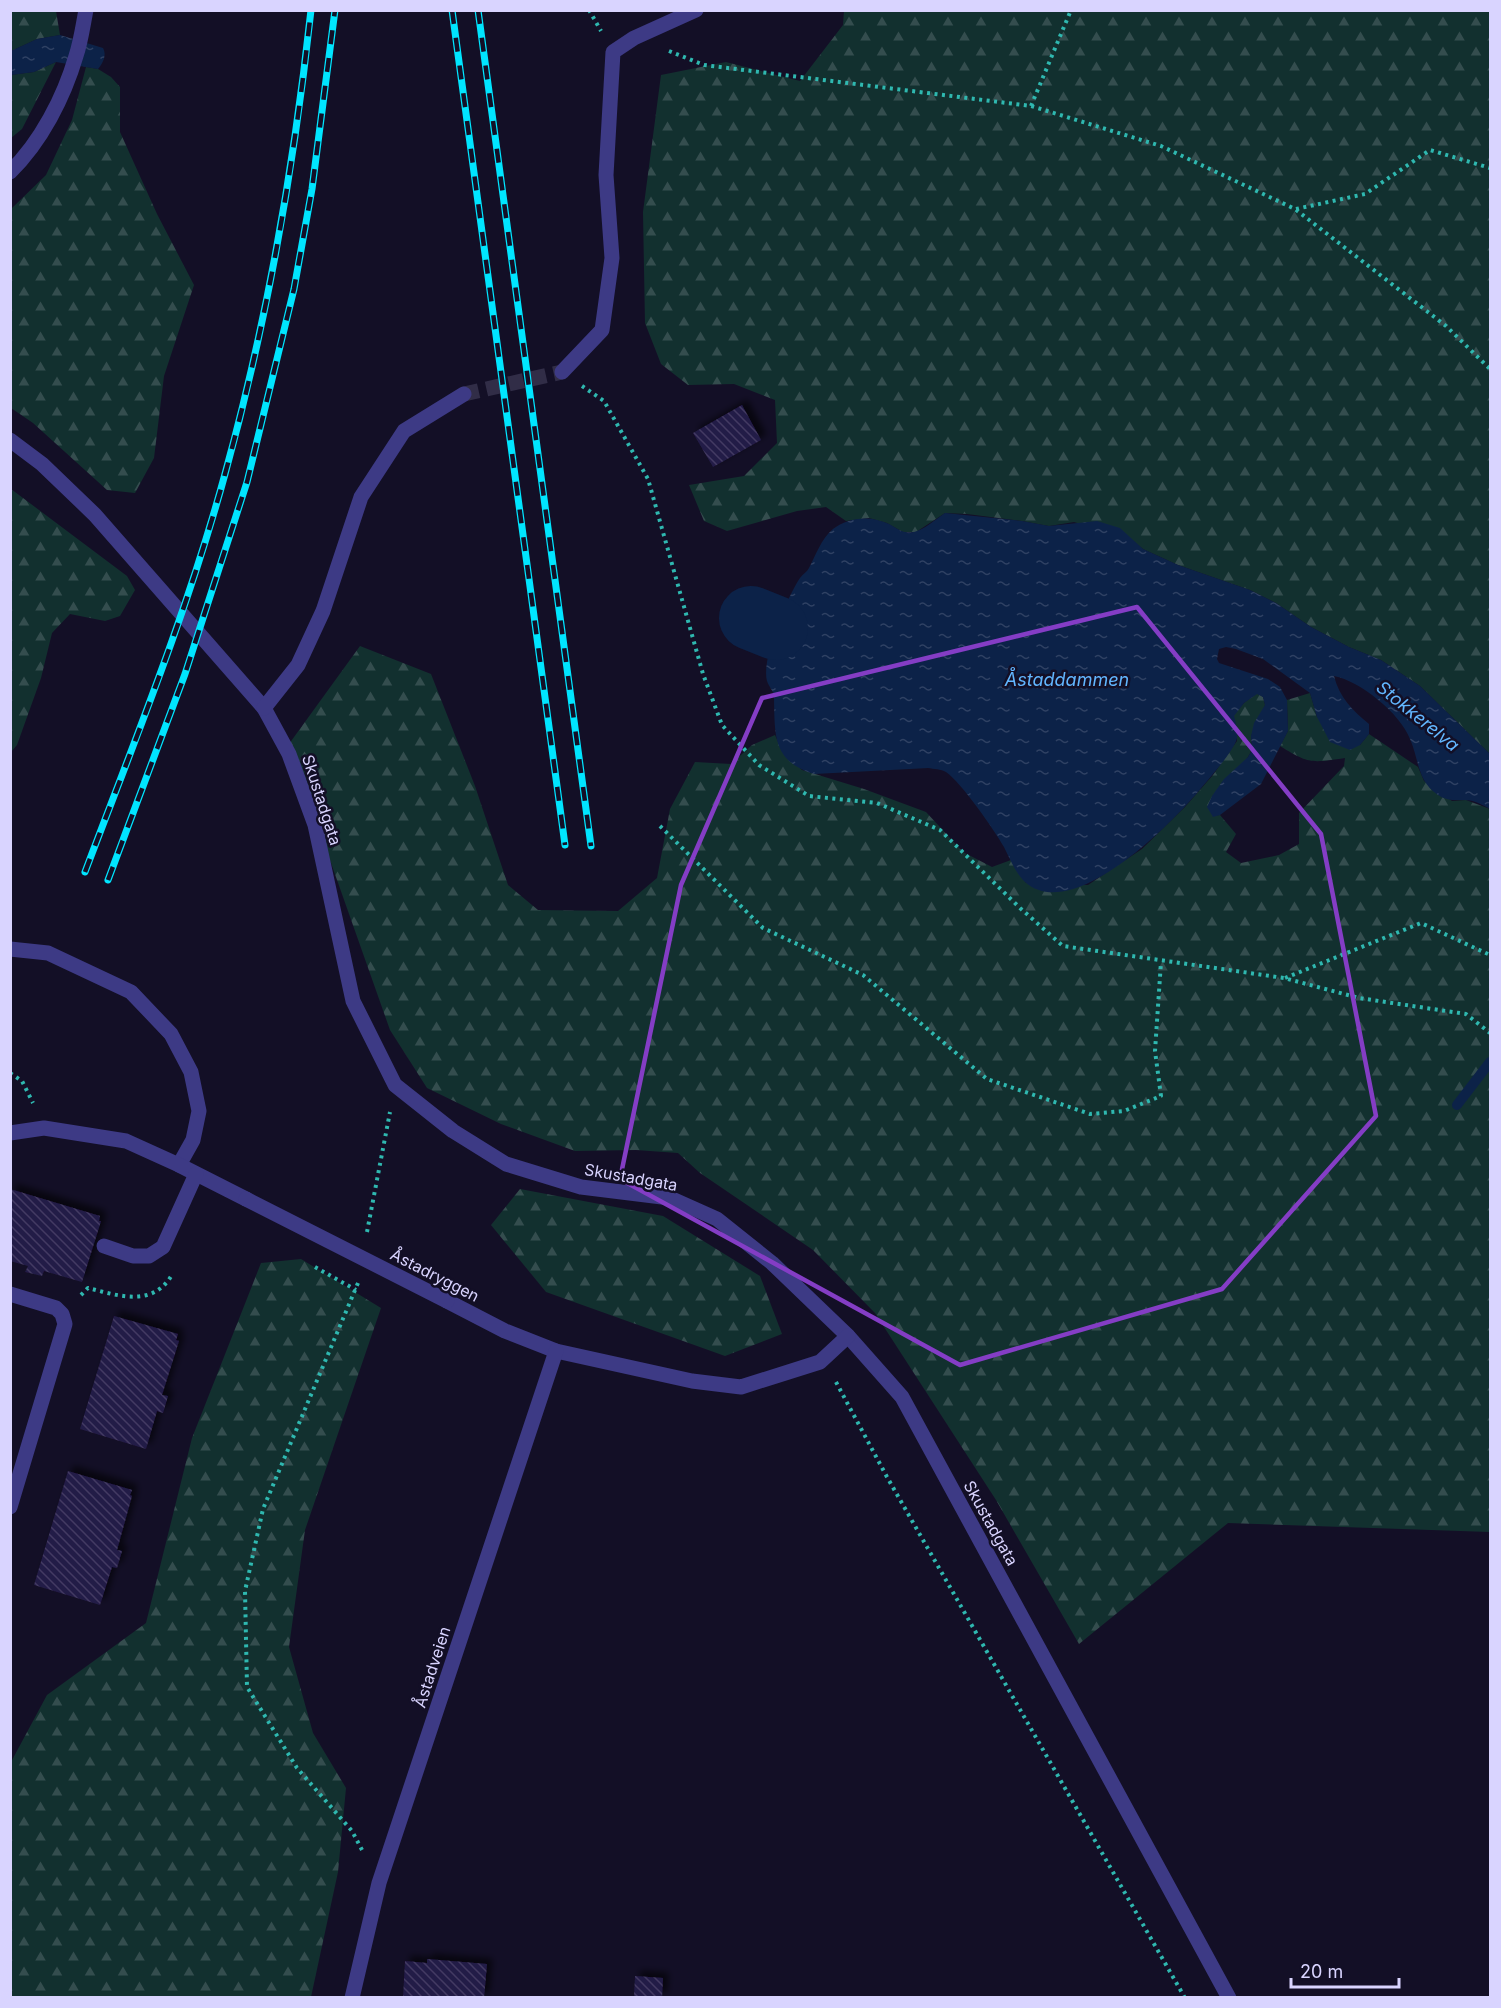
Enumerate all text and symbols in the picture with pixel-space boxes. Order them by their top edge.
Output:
water label: Åstaddammen [1004,667,1129,690]
water label: Stokkerelva [1373,676,1463,756]
street label: Skustadgata [298,752,346,848]
street label: Skustadgata [583,1159,679,1195]
street label: Åstadryggen [387,1244,483,1306]
street label: Skustadgata [959,1477,1023,1569]
street label: Åstadveien [409,1624,455,1710]
scale bar [1291,1951,1399,1989]
text: 20 m [1300,1961,1343,1982]

